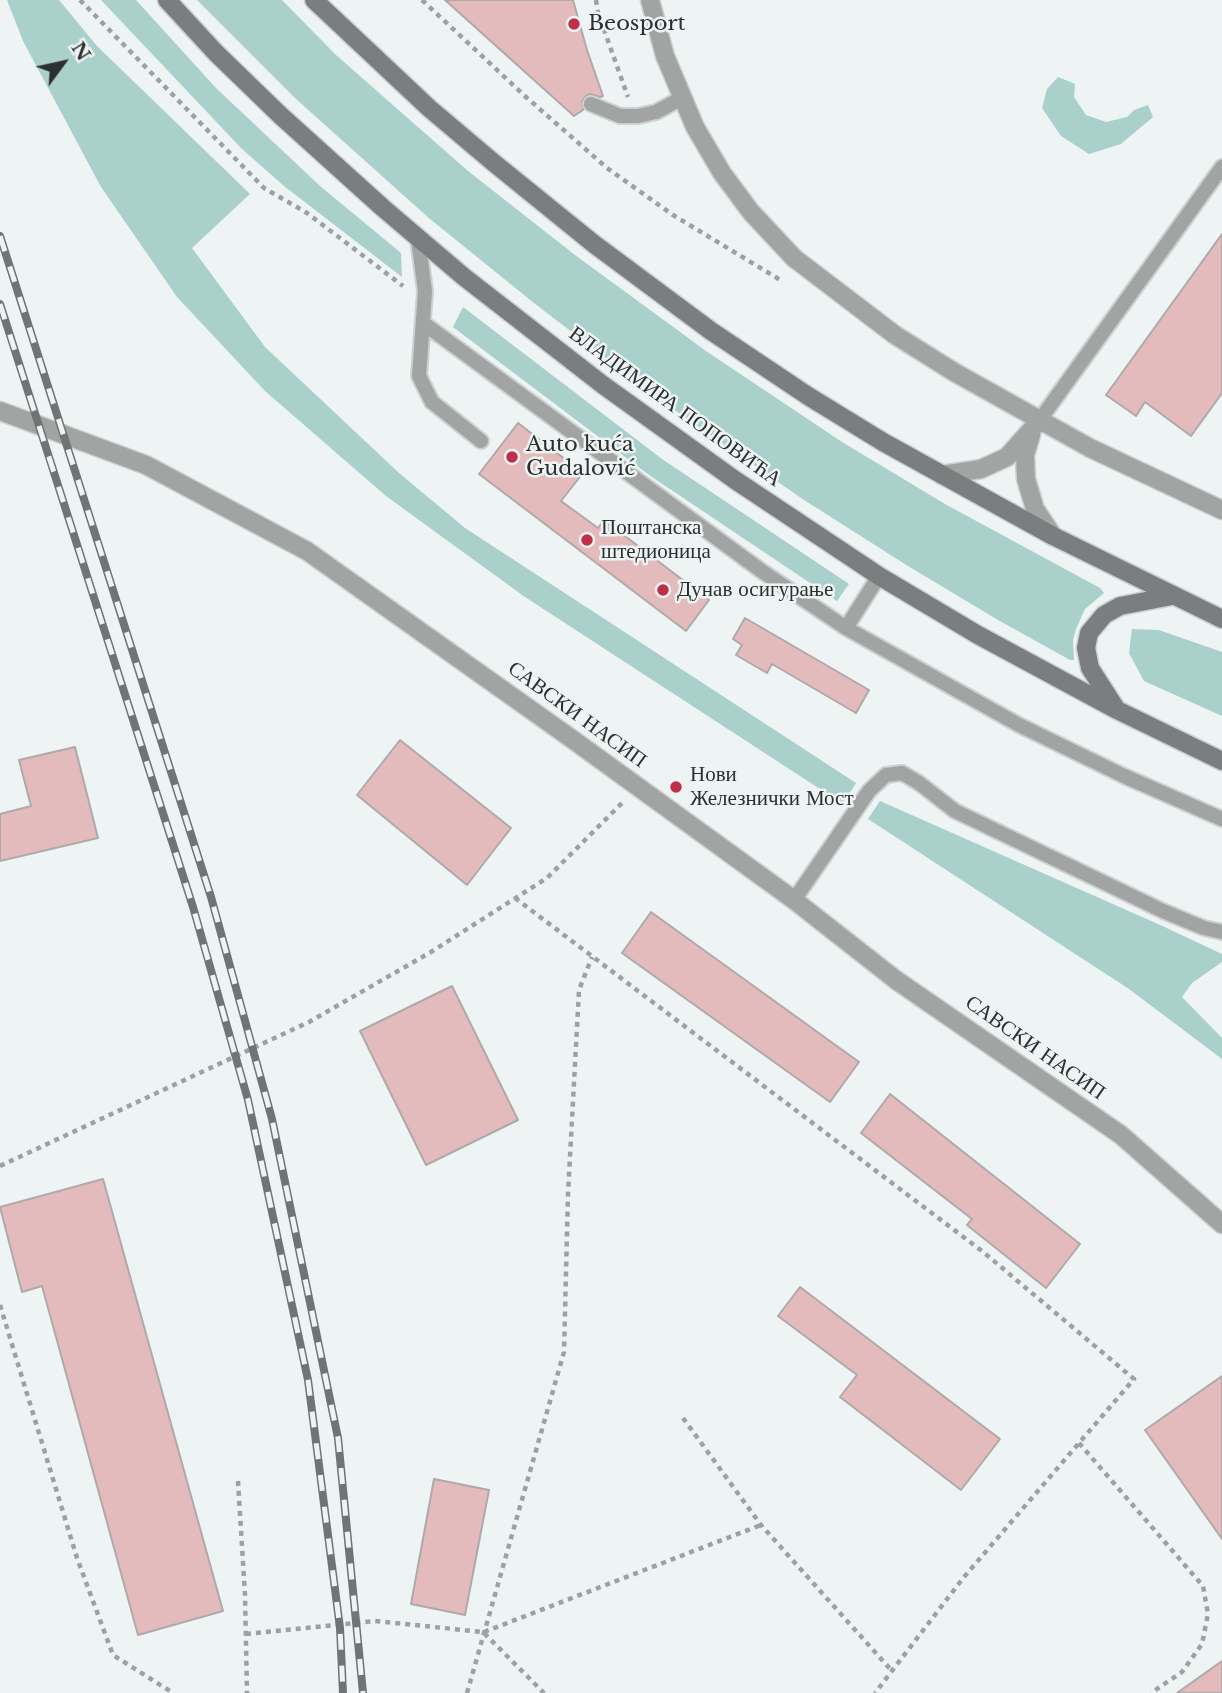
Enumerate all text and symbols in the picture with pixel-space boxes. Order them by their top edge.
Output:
place label: Beosport [588,11,685,37]
marker: Beosport [566,16,582,32]
north arrow [28,28,98,98]
text: N [67,38,96,65]
street label: ВЛАДИМИРА ПОПОВИЋА [564,321,786,493]
place label: Auto kuća Gudalović [526,432,636,482]
marker: Auto kuća Gudalović [504,449,520,465]
place label: Поштанска штедионица [601,515,711,565]
marker: Поштанска штедионица [579,532,595,548]
place label: Дунав осигурање [677,577,833,603]
marker: Дунав осигурање [655,582,671,598]
street label: САВСКИ НАСИП [503,656,651,774]
place label: Нови Железнички Мост [690,762,854,812]
marker: Нови Железнички Мост [668,779,684,795]
street label: САВСКИ НАСИП [960,990,1110,1106]

